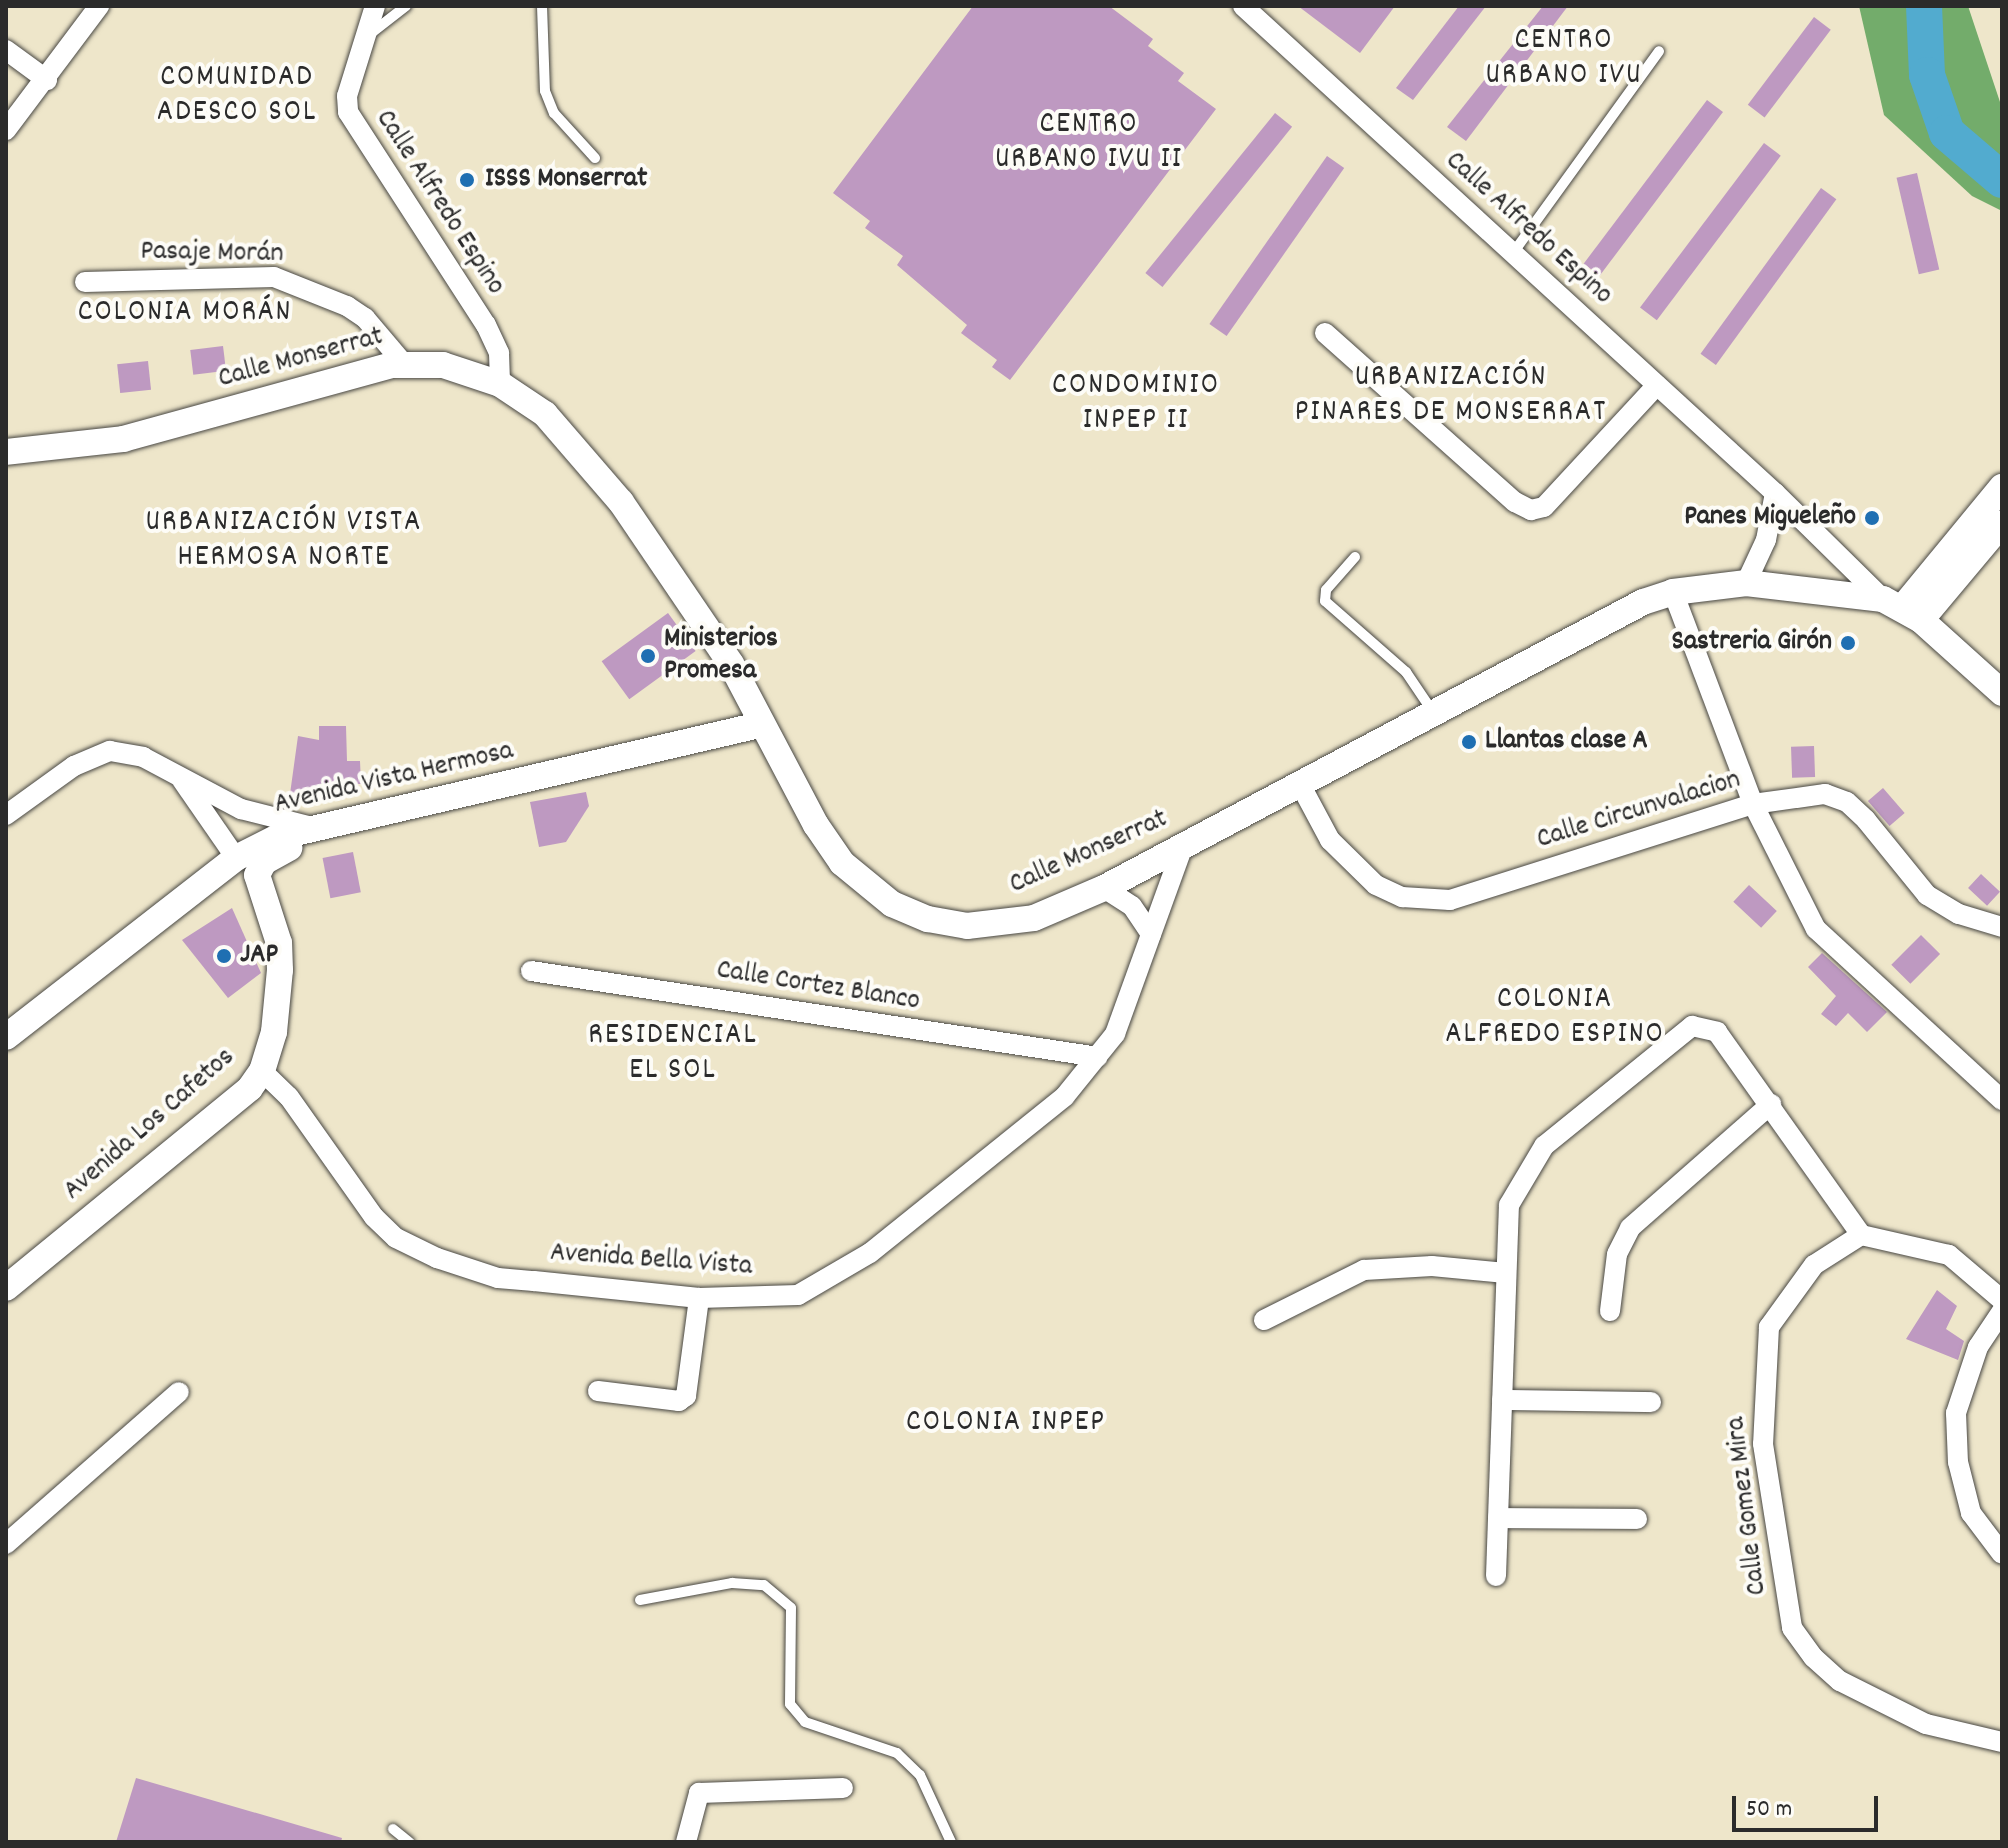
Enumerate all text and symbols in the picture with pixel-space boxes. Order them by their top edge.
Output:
district label: CENTRO URBANO IVU [1486,24,1642,94]
district label: COMUNIDAD ADESCO SOL [157,61,317,132]
street label: Calle Alfredo Espino [367,104,511,302]
district label: CENTRO URBANO IVU II [995,108,1183,178]
street label: Calle Alfredo Espino [1437,145,1619,313]
place label: ISSS Monserrat [485,163,647,197]
marker: ISSS Monserrat [456,169,478,191]
street label: Pasaje Morán [140,236,284,272]
district label: COLONIA MORÁN [78,296,292,332]
street label: Calle Monserrat [215,321,387,397]
district label: URBANIZACIÓN PINARES DE MONSERRAT [1295,361,1607,432]
district label: CONDOMINIO INPEP II [1052,369,1220,440]
place label: Panes Migueleño [1684,501,1856,535]
district label: URBANIZACIÓN VISTA HERMOSA NORTE [146,506,422,576]
marker: Panes Migueleño [1863,509,1881,527]
place label: Ministerios Promesa [664,623,778,689]
place label: Sastreria Girón [1672,626,1832,660]
marker: Sastreria Girón [1839,634,1857,652]
marker: Ministerios Promesa [639,647,657,665]
place label: Llantas clase A [1485,725,1648,759]
marker: Llantas clase A [1460,733,1478,751]
street label: Avenida Vista Hermosa [271,735,517,823]
street label: Calle Circunvalacion [1533,764,1745,858]
street label: Calle Monserrat [1005,803,1173,903]
place label: JAP [240,939,278,973]
marker: JAP [215,947,233,965]
street label: Calle Cortez Blanco [714,954,922,1020]
district label: COLONIA ALFREDO ESPINO [1445,983,1665,1054]
district label: RESIDENCIAL EL SOL [588,1019,758,1090]
street label: Avenida Los Cafetos [58,1042,242,1208]
street label: Avenida Bella Vista [549,1237,753,1285]
district label: COLONIA INPEP [906,1406,1106,1442]
street label: Calle Gomez Mira [1720,1415,1776,1597]
scale bar [1736,1780,1882,1830]
text: 50 m [1746,1793,1792,1827]

